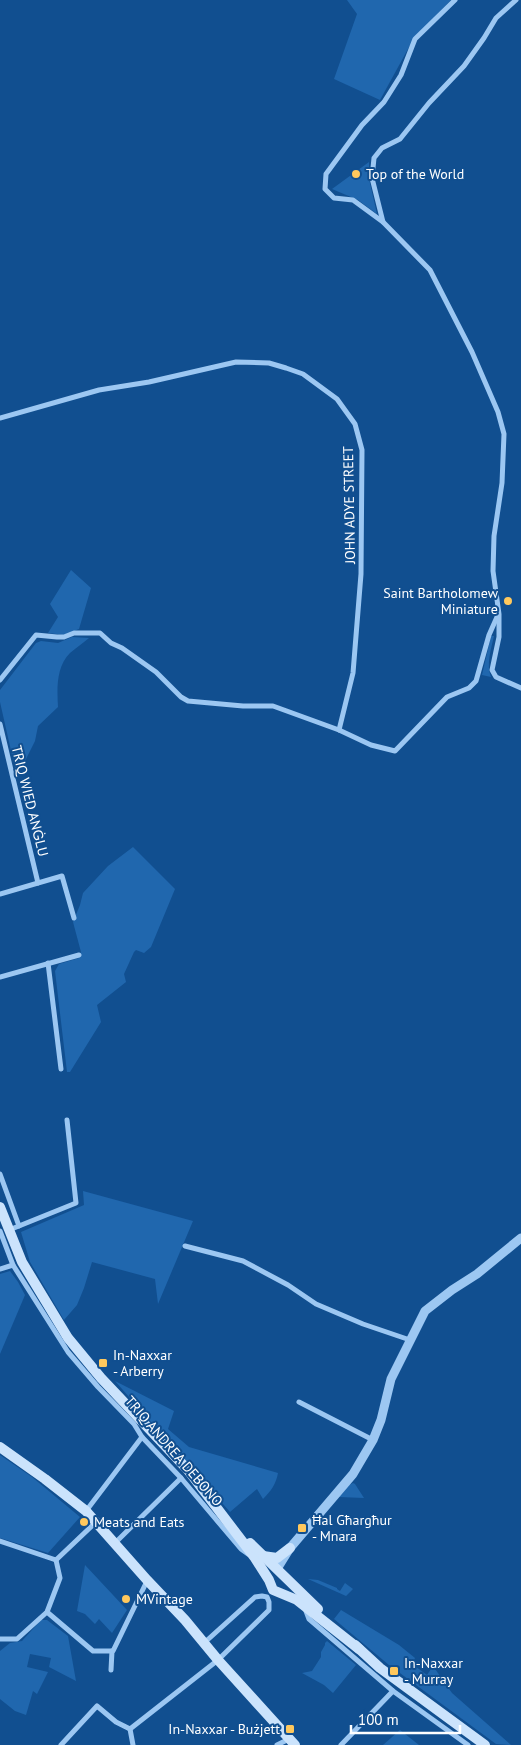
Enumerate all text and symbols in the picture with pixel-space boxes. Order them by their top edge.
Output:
place label: Top of the World [366,165,464,183]
marker: Top of the World [350,168,362,180]
street label: JOHN ADYE STREET [339,446,359,565]
place label: Saint Bartholomew Miniature [383,584,499,618]
marker: Saint Bartholomew Miniature [502,595,514,607]
street label: TRIQ WIED ANĠLU [8,744,52,858]
place label: In-Naxxar - Arberry [113,1346,172,1380]
marker: In-Naxxar - Arberry [97,1357,109,1369]
street label: TRIQ ANDREA DEBONO [121,1392,227,1510]
place label: Ħal Għargħur - Mnara [312,1511,392,1545]
place label: Meats and Eats [94,1513,185,1531]
marker: Meats and Eats [78,1516,90,1528]
marker: Ħal Għargħur - Mnara [296,1522,308,1534]
place label: MVintage [136,1590,193,1608]
marker: MVintage [120,1593,132,1605]
place label: In-Naxxar - Murray [404,1654,463,1688]
marker: In-Naxxar - Murray [388,1665,400,1677]
scale bar [351,1702,460,1734]
text: 100 m [358,1710,399,1729]
place label: In-Naxxar - Bużjett [168,1720,280,1738]
marker: In-Naxxar - Bużjett [284,1723,296,1735]

